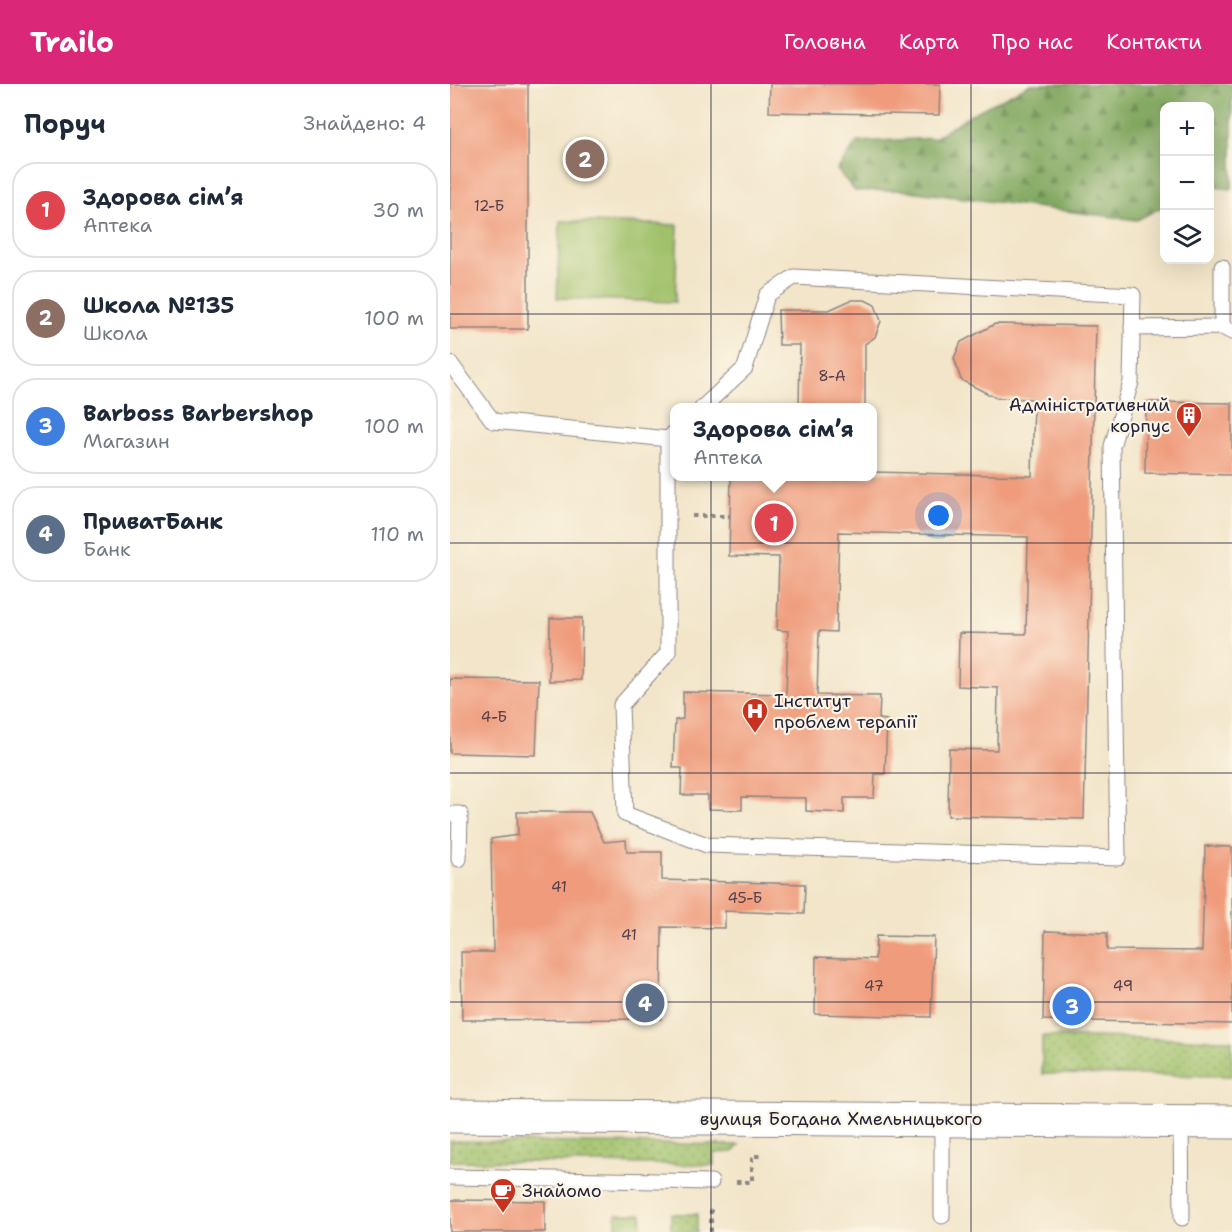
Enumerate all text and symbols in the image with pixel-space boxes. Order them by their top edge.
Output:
text: Trailo [30,23,114,61]
text: Головна [784,28,866,56]
text: Карта [899,28,959,56]
text: Про нас [992,28,1073,56]
text: Контакти [1106,28,1202,56]
map controls [1160,102,1214,264]
button: + [1160,102,1214,156]
text: Поруч [24,106,106,141]
text: Знайдено: 4 [303,110,426,136]
pin: 2 [566,136,604,182]
button: − [1160,156,1214,210]
text: Здорова сімʼя [83,183,243,212]
house number: 12-Б [474,196,504,216]
text: 1 [41,197,50,223]
text: 30 m [372,197,424,223]
button: layers [1160,210,1214,264]
text: Аптека [83,212,152,238]
text: Школа №135 [83,291,234,320]
text: 2 [39,305,53,331]
text: 100 m [364,305,424,331]
text: Школа [83,320,148,346]
house number: 8-А [818,366,846,386]
place label: Адміністративний корпус [1009,393,1170,438]
text: Barboss Barbershop [83,399,313,428]
building icon: Адміністративний корпус [1174,400,1204,438]
popup [670,403,877,481]
text: 3 [39,413,53,439]
text: 100 m [364,413,424,439]
text: Здорова сімʼя [693,415,854,444]
text: Магазин [83,428,170,454]
text: Аптека [693,444,762,470]
pin: 1 [754,500,794,546]
your location [924,501,953,530]
text: ПриватБанк [83,507,223,536]
text: 4 [39,521,53,547]
text: 110 m [370,521,424,547]
text: Банк [83,536,131,562]
place label: Інститут проблем терапії [774,689,918,734]
hospital icon: Інститут проблем терапії [740,696,770,734]
house number: 4-Б [481,707,507,727]
house number: 41 [551,877,567,897]
house number: 45-Б [727,888,763,908]
house number: 41 [621,925,637,945]
house number: 47 [864,976,884,996]
house number: 49 [1113,976,1133,996]
pin: 4 [626,980,664,1026]
pin: 3 [1052,984,1092,1028]
street label: вулиця Богдана Хмельницького [700,1107,982,1131]
cafe icon: Знайомо [488,1176,518,1214]
place label: Знайомо [522,1179,602,1203]

